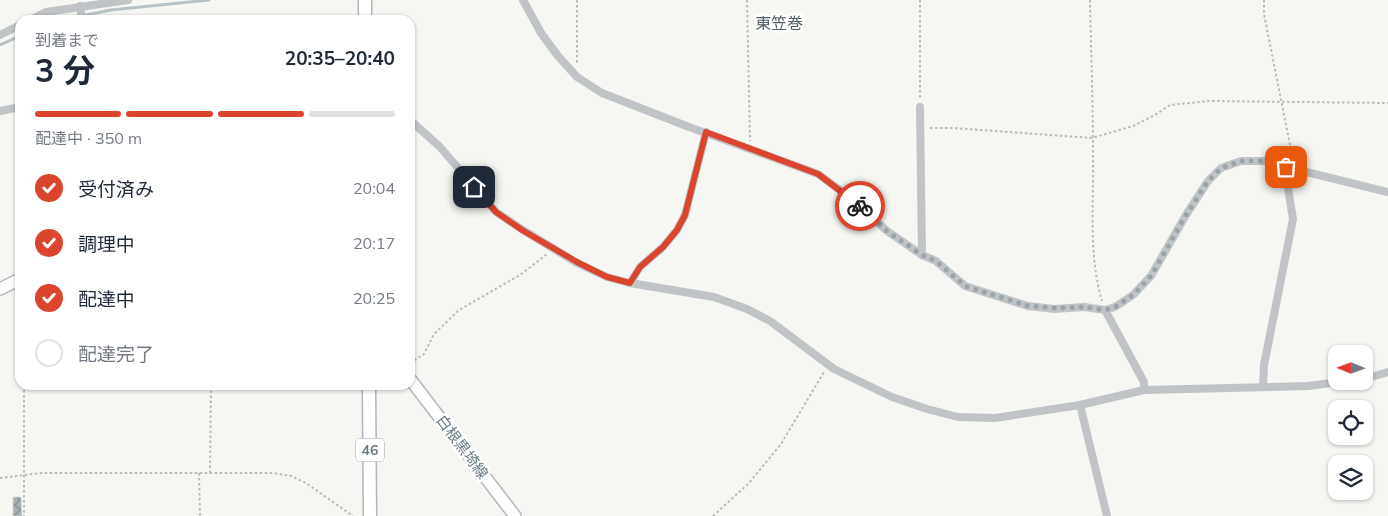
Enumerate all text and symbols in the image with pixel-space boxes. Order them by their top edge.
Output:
district label: 東笠巻 [755,13,803,33]
text: 到着まで [35,30,99,50]
text: 20:35–20:40 [285,46,395,70]
text: 3 分 [35,50,95,90]
text: 配達中 · 350 m [35,128,142,148]
pin [1265,146,1307,188]
icon: bag [1272,153,1300,181]
pin [453,166,495,208]
icon: home [460,173,488,201]
icon: check [35,174,63,202]
text: 受付済み [78,177,154,201]
text: 20:04 [353,178,395,198]
courier [835,181,885,231]
icon: bike [846,192,874,220]
icon: check [35,229,63,257]
text: 調理中 [78,232,135,256]
text: 20:17 [353,233,395,253]
icon: check [35,284,63,312]
text: 配達中 [78,287,135,311]
text: 20:25 [353,288,395,308]
text: 配達完了 [78,342,154,366]
north arrow [1328,345,1372,390]
map controls [1328,345,1373,500]
button: locate [1328,400,1373,445]
street label: 白根黒埼線 [432,411,493,482]
road number: 46 [356,438,384,462]
button: layers [1328,455,1373,500]

